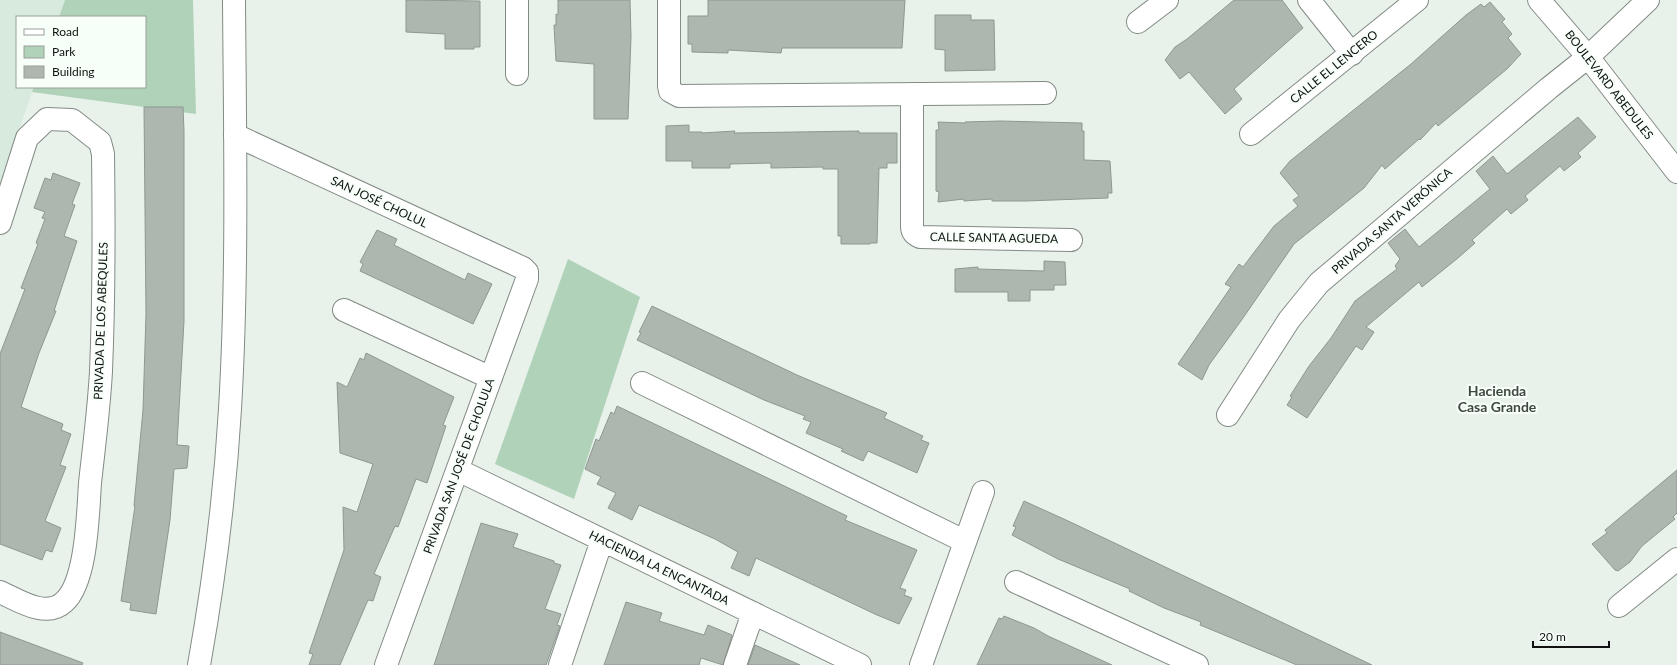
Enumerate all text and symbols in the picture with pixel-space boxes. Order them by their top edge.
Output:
legend [16,16,146,88]
text: Road [52,24,79,39]
street label: CALLE EL LENCERO [1287,26,1381,107]
street label: BOULEVARD ABEDULES [1562,27,1657,142]
text: Park [52,44,76,59]
text: Building [52,64,95,79]
street label: PRIVADA SANTA VERÓNICA [1328,164,1456,277]
street label: SAN JOSÉ CHOLUL [328,173,430,231]
street label: CALLE SANTA AGUEDA [930,229,1059,246]
street label: PRIVADA DE LOS ABEQULES [90,242,111,400]
street label: PRIVADA SAN JOSÉ DE CHOLULA [420,375,498,556]
district label: Hacienda Casa Grande [1458,382,1537,415]
street label: HACIENDA LA ENCANTADA [587,527,732,608]
scale bar [1533,623,1609,649]
text: 20 m [1539,629,1566,644]

